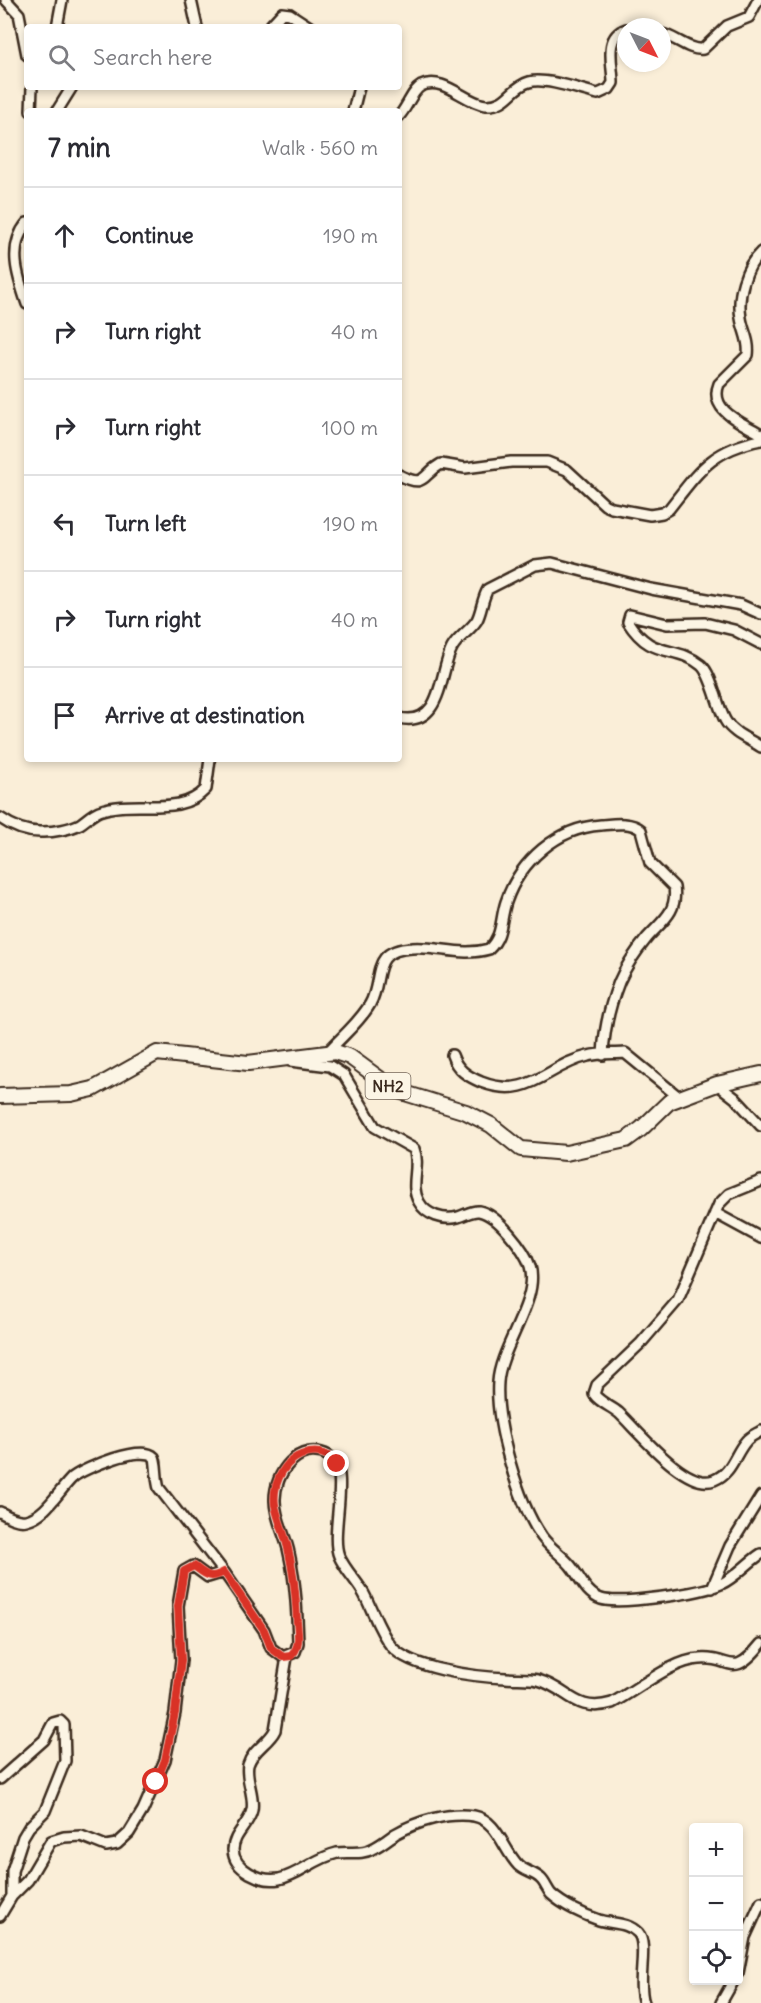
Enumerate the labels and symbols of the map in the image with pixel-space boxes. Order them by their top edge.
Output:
north arrow [617,18,671,72]
road number: NH2 [366,1073,410,1099]
route end [323,1450,349,1476]
route start [142,1768,168,1794]

